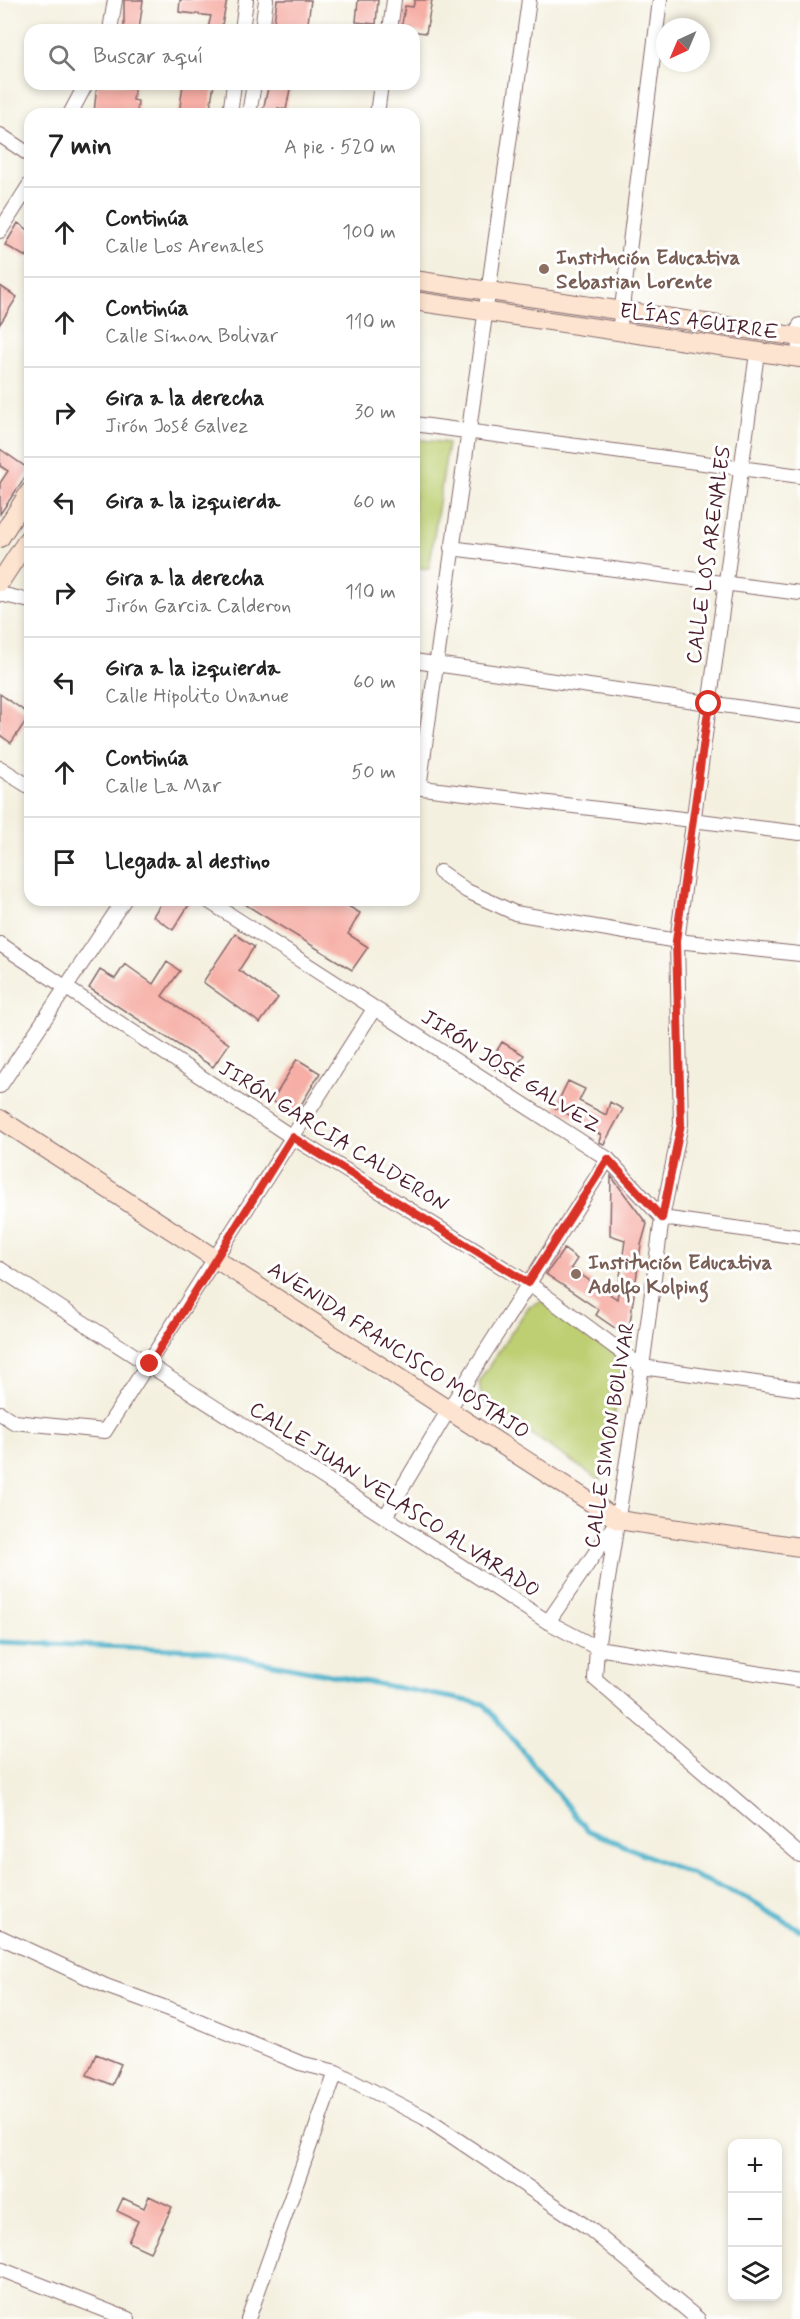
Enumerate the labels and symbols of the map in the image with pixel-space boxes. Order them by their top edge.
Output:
north arrow [656,18,710,72]
place label: Institución Educativa Sebastian Lorente [556,244,741,296]
marker: Institución Educativa Sebastian Lorente [537,262,551,276]
street label: ELÍAS AGUIRRE [618,297,780,347]
street label: CALLE LOS ARENALES [680,444,738,666]
route start [695,690,721,716]
street label: JIRÓN JOSÉ GALVEZ [416,1003,605,1140]
street label: JIRÓN GARCIA CALDERON [213,1055,454,1219]
place label: Institución Educativa Adolfo Kolping [588,1249,773,1303]
street label: AVENIDA FRANCISCO MOSTAJO [262,1256,535,1446]
marker: Institución Educativa Adolfo Kolping [569,1267,583,1281]
street label: CALLE SIMON BOLIVAR [578,1320,642,1550]
route end [136,1350,162,1376]
street label: CALLE JUAN VELASCO ALVARADO [244,1395,545,1605]

